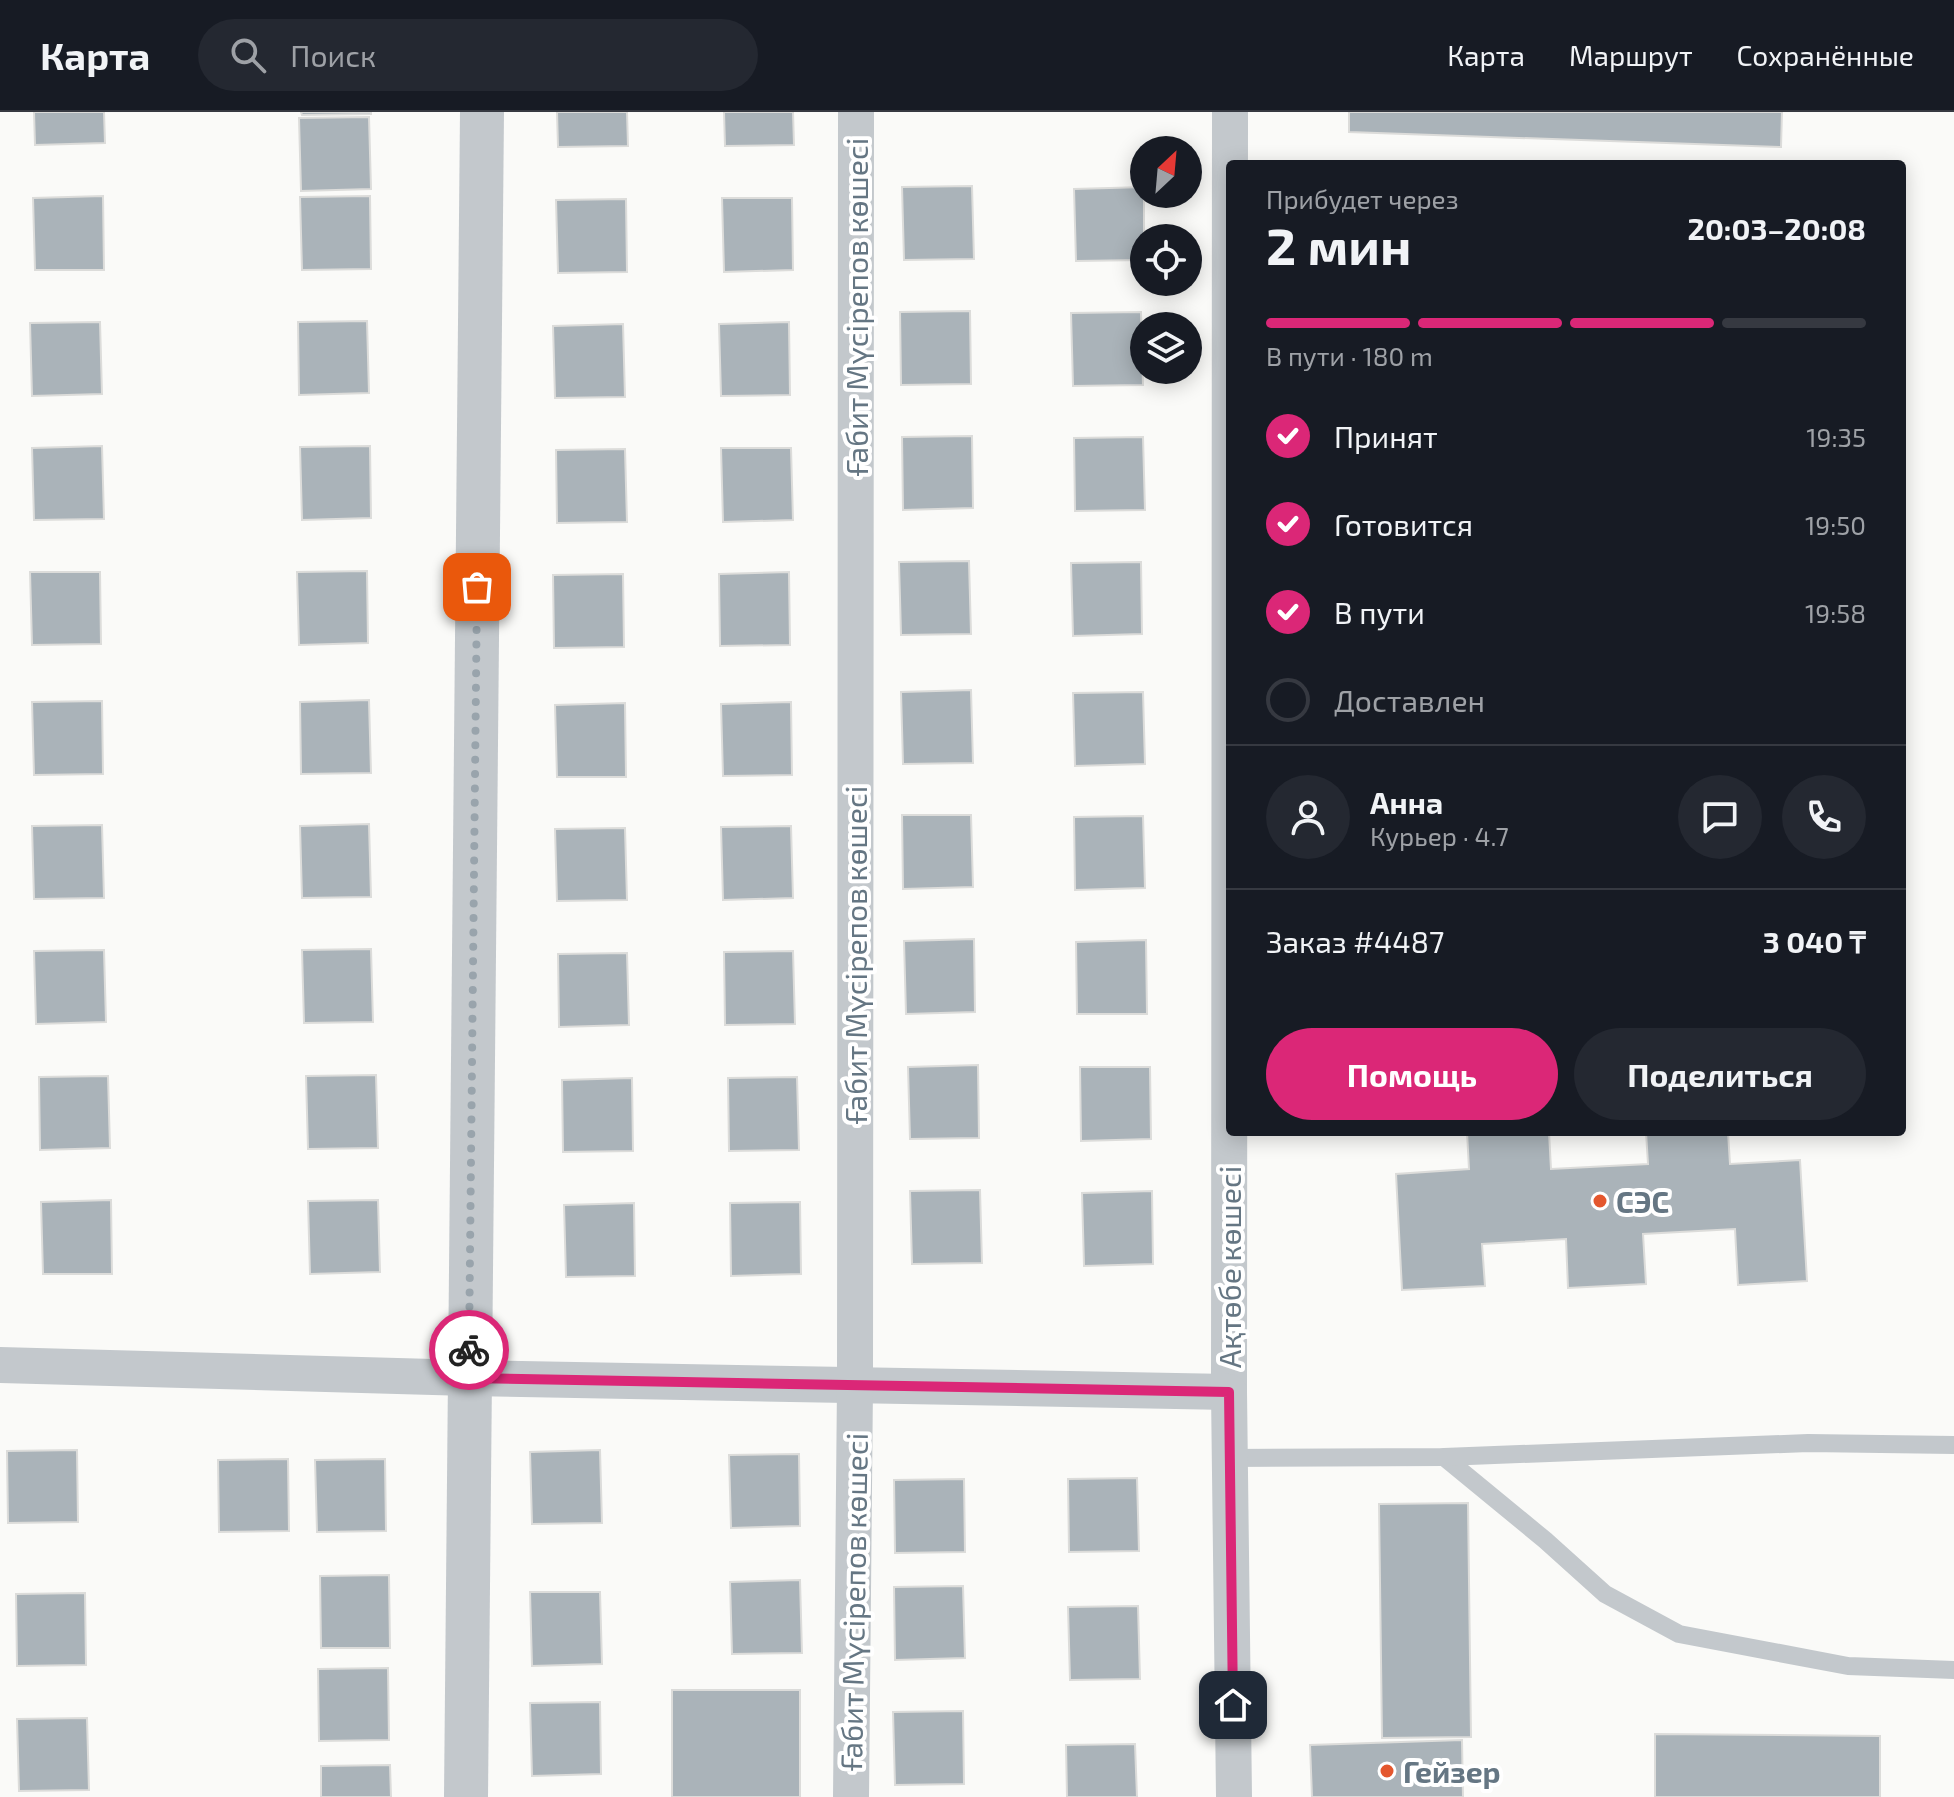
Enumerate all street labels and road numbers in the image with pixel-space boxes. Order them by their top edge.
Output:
street label: Ғабит Мүсірепов көшесі [838,138,874,476]
street label: Ғабит Мүсірепов көшесі [837,786,873,1124]
street label: Ақтөбе көшесі [1211,1166,1247,1368]
street label: Ғабит Мүсірепов көшесі [832,1433,874,1771]

